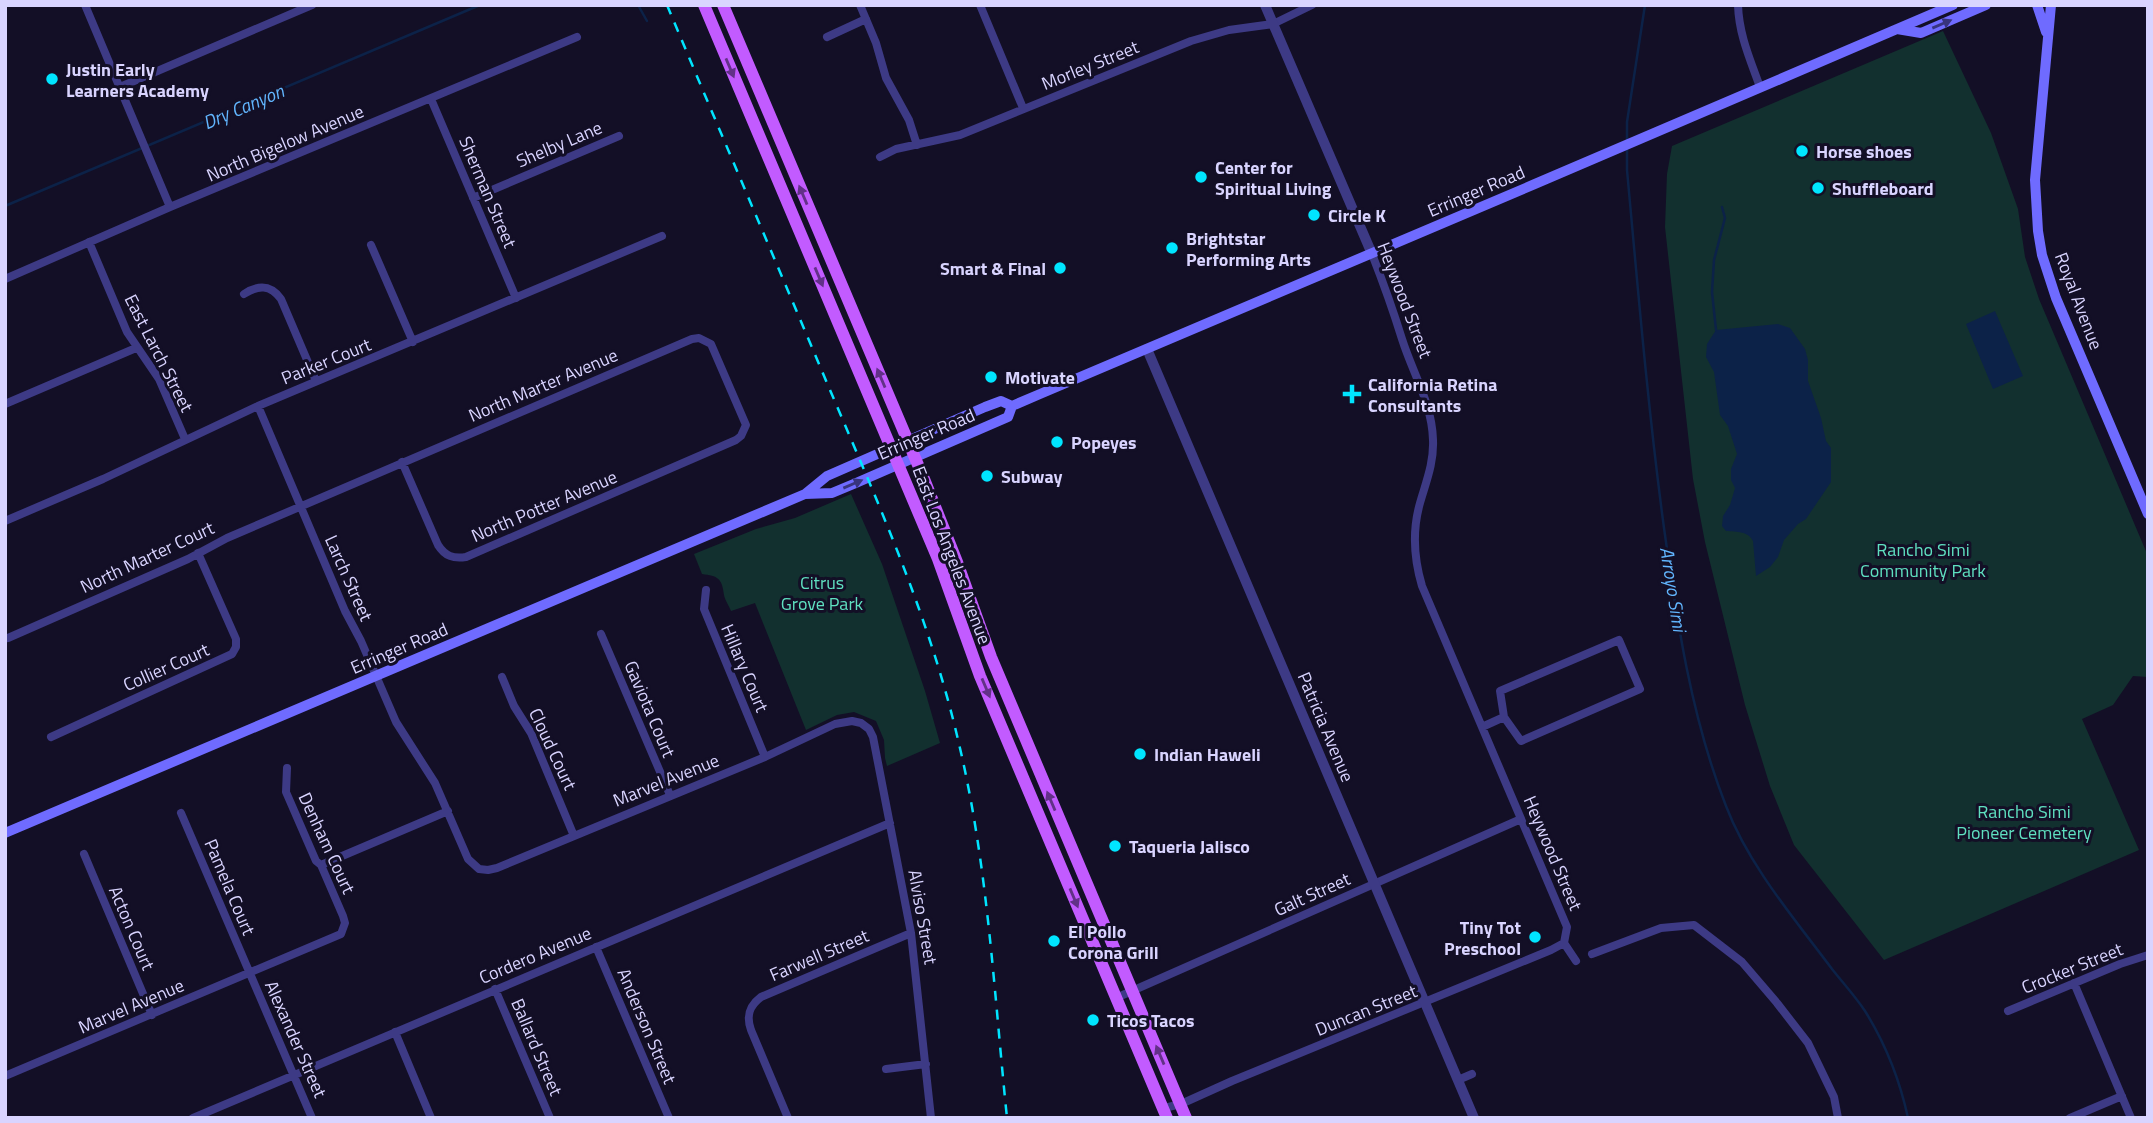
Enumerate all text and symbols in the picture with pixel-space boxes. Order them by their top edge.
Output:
one-way arrow [1932,18,1952,30]
street label: Morley Street [1037,33,1143,97]
place label: Justin Early Learners Academy [66,56,209,104]
one-way arrow [725,58,736,79]
marker: Justin Early Learners Academy [44,71,60,87]
water label: Dry Canyon [198,76,289,136]
street label: North Bigelow Avenue [202,98,368,188]
street label: Shelby Lane [512,114,606,174]
street label: Sherman Street [452,132,524,253]
place label: Horse shoes [1816,138,1912,165]
marker: Horse shoes [1794,143,1810,159]
place label: Center for Spiritual Living [1215,154,1332,202]
street label: Erringer Road [1423,158,1529,224]
marker: Center for Spiritual Living [1193,169,1209,185]
place label: Shuffleboard [1832,175,1934,202]
marker: Shuffleboard [1810,180,1826,196]
one-way arrow [797,185,809,205]
place label: Circle K [1328,202,1386,229]
marker: Circle K [1306,207,1322,223]
place label: Brightstar Performing Arts [1186,225,1311,273]
street label: Heywood Street [1370,238,1440,363]
marker: Brightstar Performing Arts [1164,240,1180,256]
street label: Royal Avenue [2048,248,2110,354]
place label: Smart & Final [940,255,1046,282]
marker: Smart & Final [1052,260,1068,276]
one-way arrow [814,267,825,288]
street label: East Larch Street [118,289,201,417]
street label: Parker Court [277,330,376,391]
street label: North Marter Avenue [464,341,622,429]
place label: Motivate [1005,364,1075,391]
one-way arrow [875,368,886,389]
marker: Motivate [983,369,999,385]
place label: California Retina Consultants [1368,371,1497,419]
marker: California Retina Consultants [1342,384,1362,404]
street label: Erringer Road [873,401,979,467]
place label: Popeyes [1071,429,1137,456]
marker: Popeyes [1049,434,1065,450]
street label: East Los Angeles Avenue [906,462,998,648]
street label: North Potter Avenue [467,463,621,549]
place label: Subway [1001,463,1063,490]
marker: Subway [979,468,995,484]
one-way arrow [843,478,863,490]
street label: North Marter Court [76,514,219,600]
street label: Larch Street [318,531,380,626]
park label: Rancho Simi Community Park [1860,536,1986,584]
water label: Arroyo Simi [1653,545,1695,636]
park label: Citrus Grove Park [781,569,864,617]
street label: Erringer Road [346,615,452,681]
street label: Hillary Court [714,620,776,717]
street label: Collier Court [119,636,214,698]
street label: Gaviota Court [618,657,683,762]
street label: Patricia Avenue [1291,668,1361,786]
one-way arrow [980,678,991,699]
street label: Cloud Court [522,704,584,795]
place label: Indian Haweli [1154,741,1261,768]
street label: Marvel Avenue [609,746,723,814]
marker: Indian Haweli [1132,746,1148,762]
street label: Denham Court [292,788,363,899]
one-way arrow [1045,790,1056,811]
street label: Heywood Street [1517,791,1590,915]
park label: Rancho Simi Pioneer Cemetery [1956,798,2092,846]
place label: Taqueria Jalisco [1129,833,1250,860]
street label: Pamela Court [198,835,263,940]
marker: Taqueria Jalisco [1107,838,1123,854]
street label: Galt Street [1270,865,1355,923]
street label: Alviso Street [901,868,945,967]
street label: Acton Court [102,882,162,975]
one-way arrow [1068,887,1079,908]
place label: Tiny Tot Preschool [1444,914,1521,962]
place label: El Pollo Corona Grill [1068,918,1159,966]
street label: Cordero Avenue [475,919,595,991]
street label: Farwell Street [765,922,873,988]
marker: Tiny Tot Preschool [1527,929,1543,945]
marker: El Pollo Corona Grill [1046,933,1062,949]
street label: Crocker Street [2017,935,2127,1001]
street label: Anderson Street [611,964,684,1089]
street label: Marvel Avenue [74,972,188,1040]
street label: Alexander Street [258,976,334,1103]
street label: Duncan Street [1311,977,1422,1043]
street label: Ballard Street [504,994,570,1100]
place label: Ticos Tacos [1107,1007,1195,1034]
marker: Ticos Tacos [1085,1012,1101,1028]
one-way arrow [1154,1045,1166,1065]

